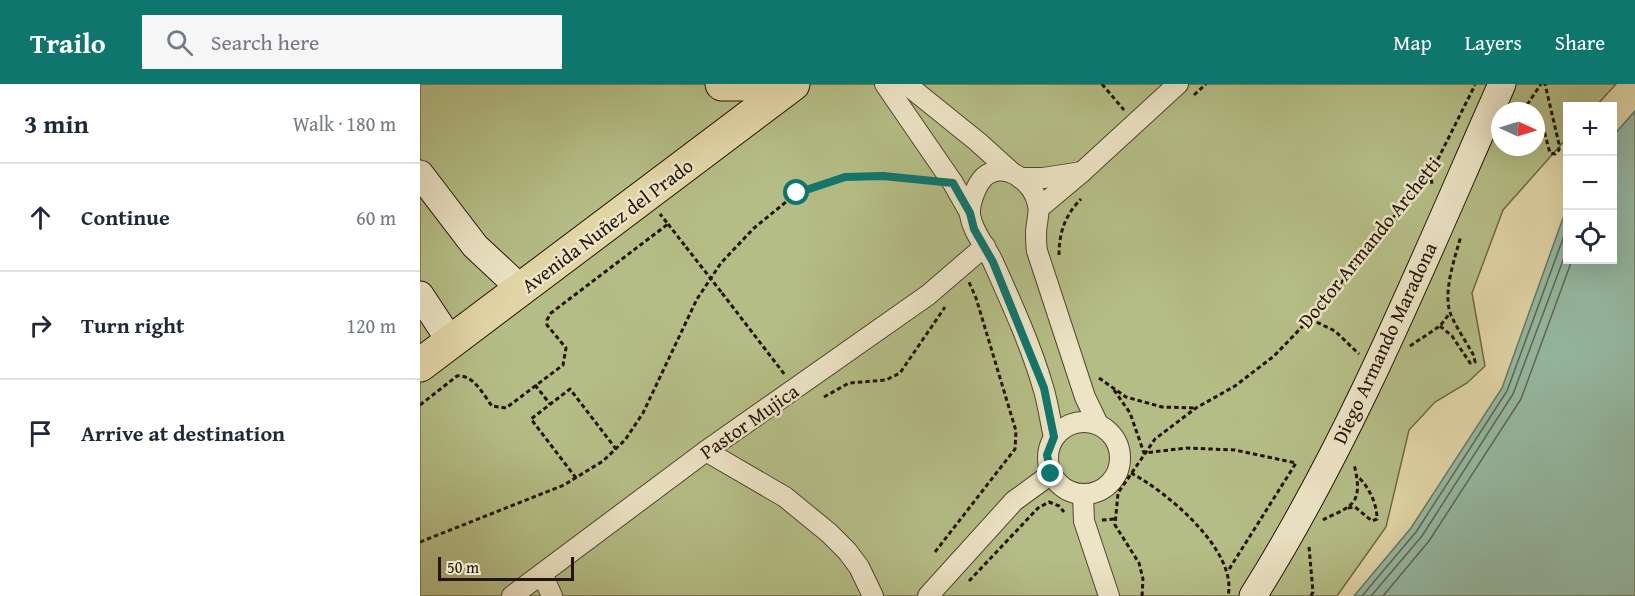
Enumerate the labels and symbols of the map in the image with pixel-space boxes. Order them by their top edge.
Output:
north arrow [1491,102,1545,156]
street label: Doctor Armando Archetti [1291,150,1447,334]
street label: Avenida Nuñez del Prado [515,151,699,299]
route start [783,179,809,205]
street label: Diego Armando Maradona [1325,237,1444,449]
street label: Pastor Mujica [694,376,805,466]
route end [1037,460,1063,486]
scale bar [438,554,574,582]

